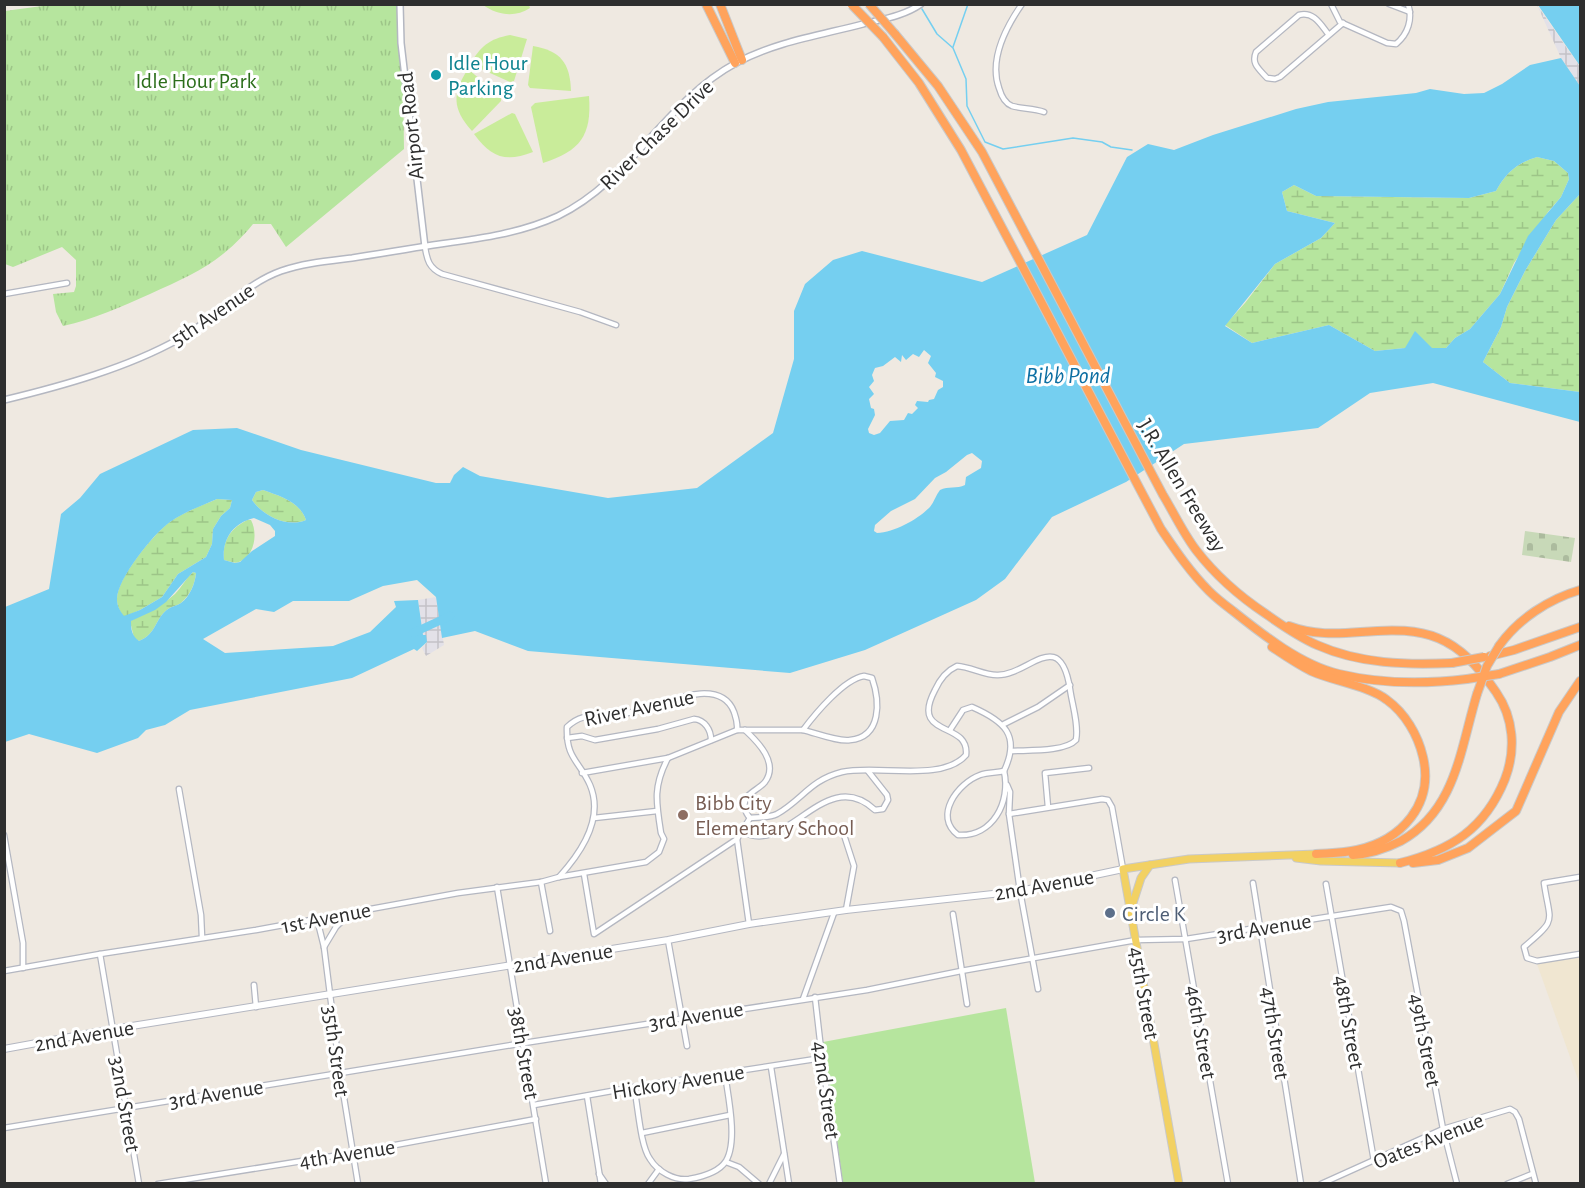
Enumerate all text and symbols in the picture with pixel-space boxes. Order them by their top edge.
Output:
place label: Idle Hour Parking [448,52,528,99]
marker: Idle Hour Parking [429,68,443,82]
park label: Idle Hour Park [135,70,257,92]
street label: Airport Road [394,71,428,181]
street label: River Chase Drive [596,75,718,194]
street label: 5th Avenue [167,279,258,351]
water label: Bibb Pond [1026,364,1111,388]
street label: J.R. Allen Freeway [1134,415,1231,556]
street label: River Avenue [582,686,696,730]
place label: Bibb City Elementary School [695,792,855,839]
marker: Bibb City Elementary School [676,808,690,822]
street label: 2nd Avenue [993,865,1096,905]
street label: 1st Avenue [280,899,373,937]
place label: Circle K [1122,903,1187,925]
marker: Circle K [1103,906,1117,920]
street label: 3rd Avenue [1215,910,1313,946]
street label: 2nd Avenue [512,939,615,977]
street label: 45th Street [1125,945,1163,1041]
street label: 48th Street [1330,974,1368,1071]
street label: 46th Street [1182,984,1220,1081]
street label: 47th Street [1257,985,1293,1081]
street label: 49th Street [1405,992,1445,1089]
street label: 3rd Avenue [647,998,745,1034]
street label: 35th Street [319,1004,353,1098]
street label: 38th Street [505,1005,543,1101]
street label: 2nd Avenue [33,1016,136,1056]
street label: 42nd Street [808,1040,844,1141]
street label: 32nd Street [106,1054,144,1154]
street label: Hickory Avenue [610,1061,746,1103]
street label: 3rd Avenue [167,1076,265,1112]
street label: Oates Avenue [1370,1109,1487,1173]
street label: 4th Avenue [298,1136,397,1172]

